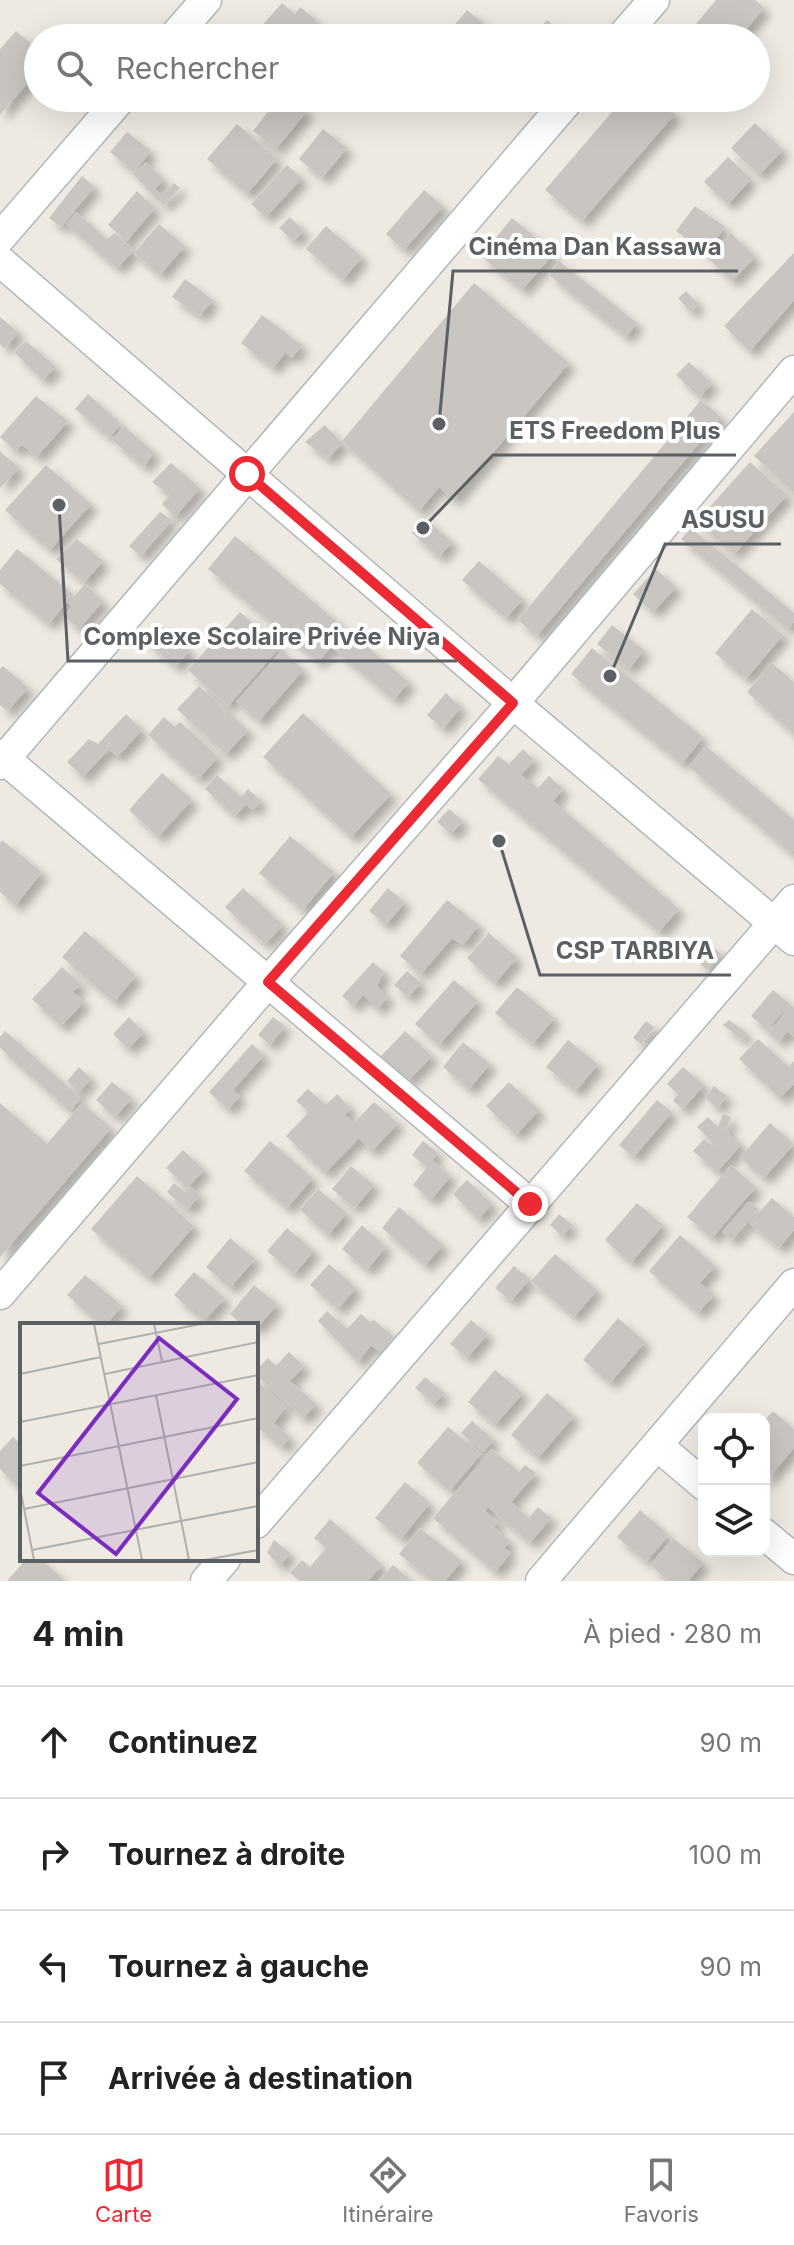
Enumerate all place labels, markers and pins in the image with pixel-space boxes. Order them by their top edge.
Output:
callout: Cinéma Dan Kassawa [453,223,738,271]
callout: ETS Freedom Plus [493,407,736,455]
callout: ASUSU [665,496,781,544]
callout: Complexe Scolaire Privée Niya [68,613,457,661]
callout: CSP TARBIYA [540,927,731,975]

